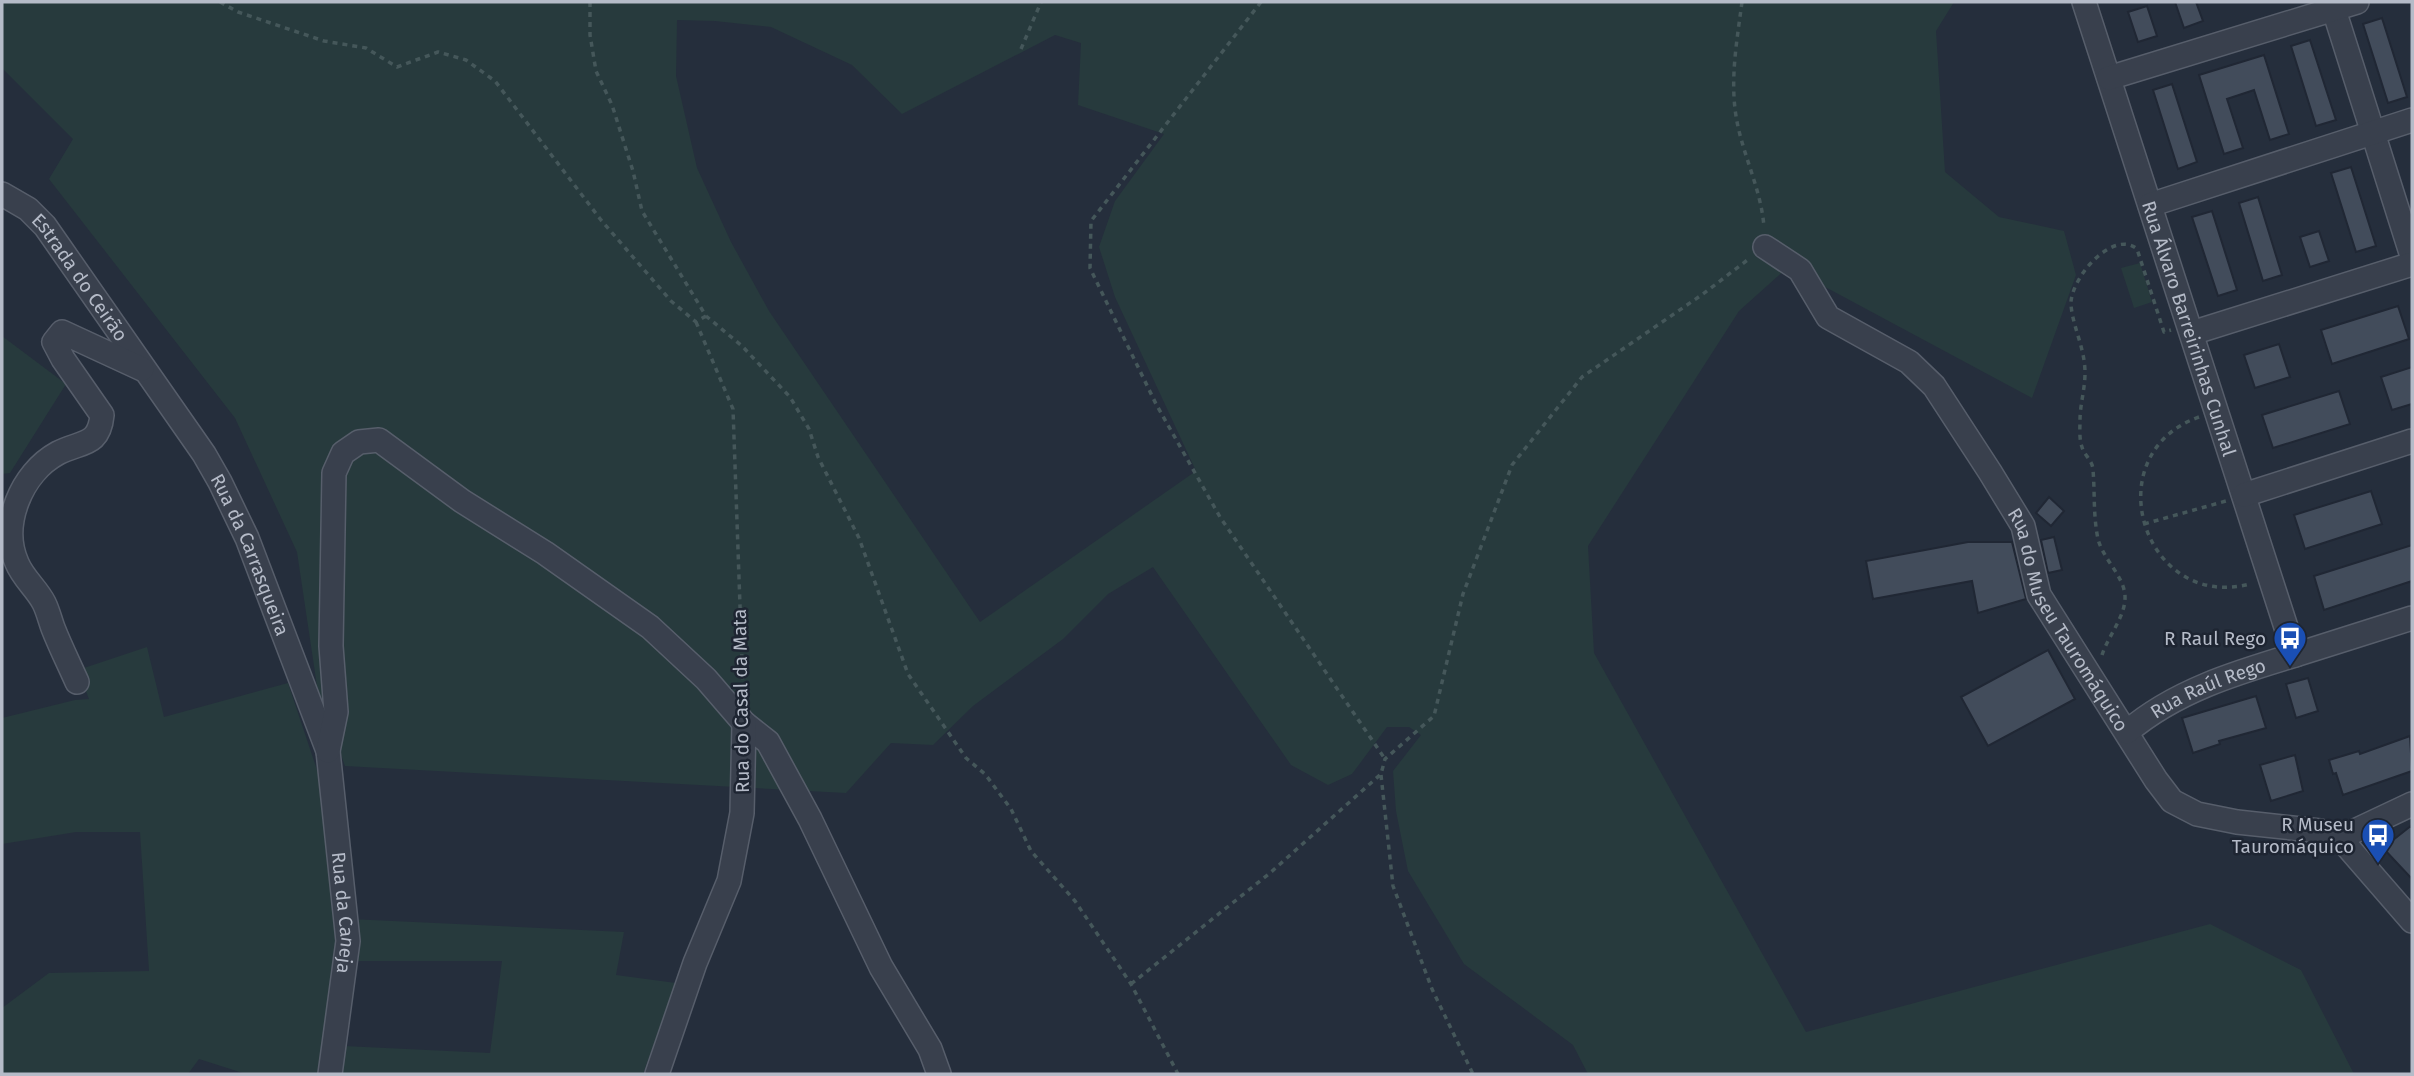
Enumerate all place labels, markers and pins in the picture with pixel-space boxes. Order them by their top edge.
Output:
bus stop icon: R Raul Rego [2271,619,2309,668]
place label: R Raul Rego [2164,627,2266,650]
place label: R Museu Tauromáquico [2232,813,2354,858]
bus stop icon: R Museu Tauromáquico [2359,816,2397,865]

